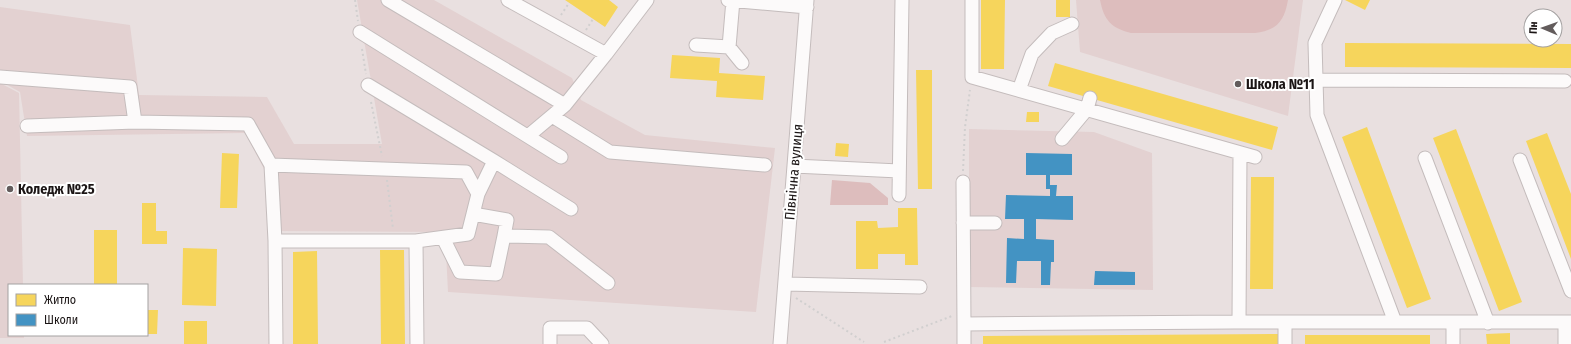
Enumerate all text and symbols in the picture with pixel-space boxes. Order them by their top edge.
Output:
north arrow [1523,8,1563,48]
text: Пн [1527,21,1540,34]
place label: Школа №11 [1246,76,1315,93]
marker: Школа №11 [1233,79,1243,89]
street label: Північна вулиця [781,123,807,221]
place label: Коледж №25 [18,181,95,198]
marker: Коледж №25 [5,184,15,194]
legend [8,284,148,336]
text: Житло [44,293,76,307]
text: Школи [44,313,78,327]

